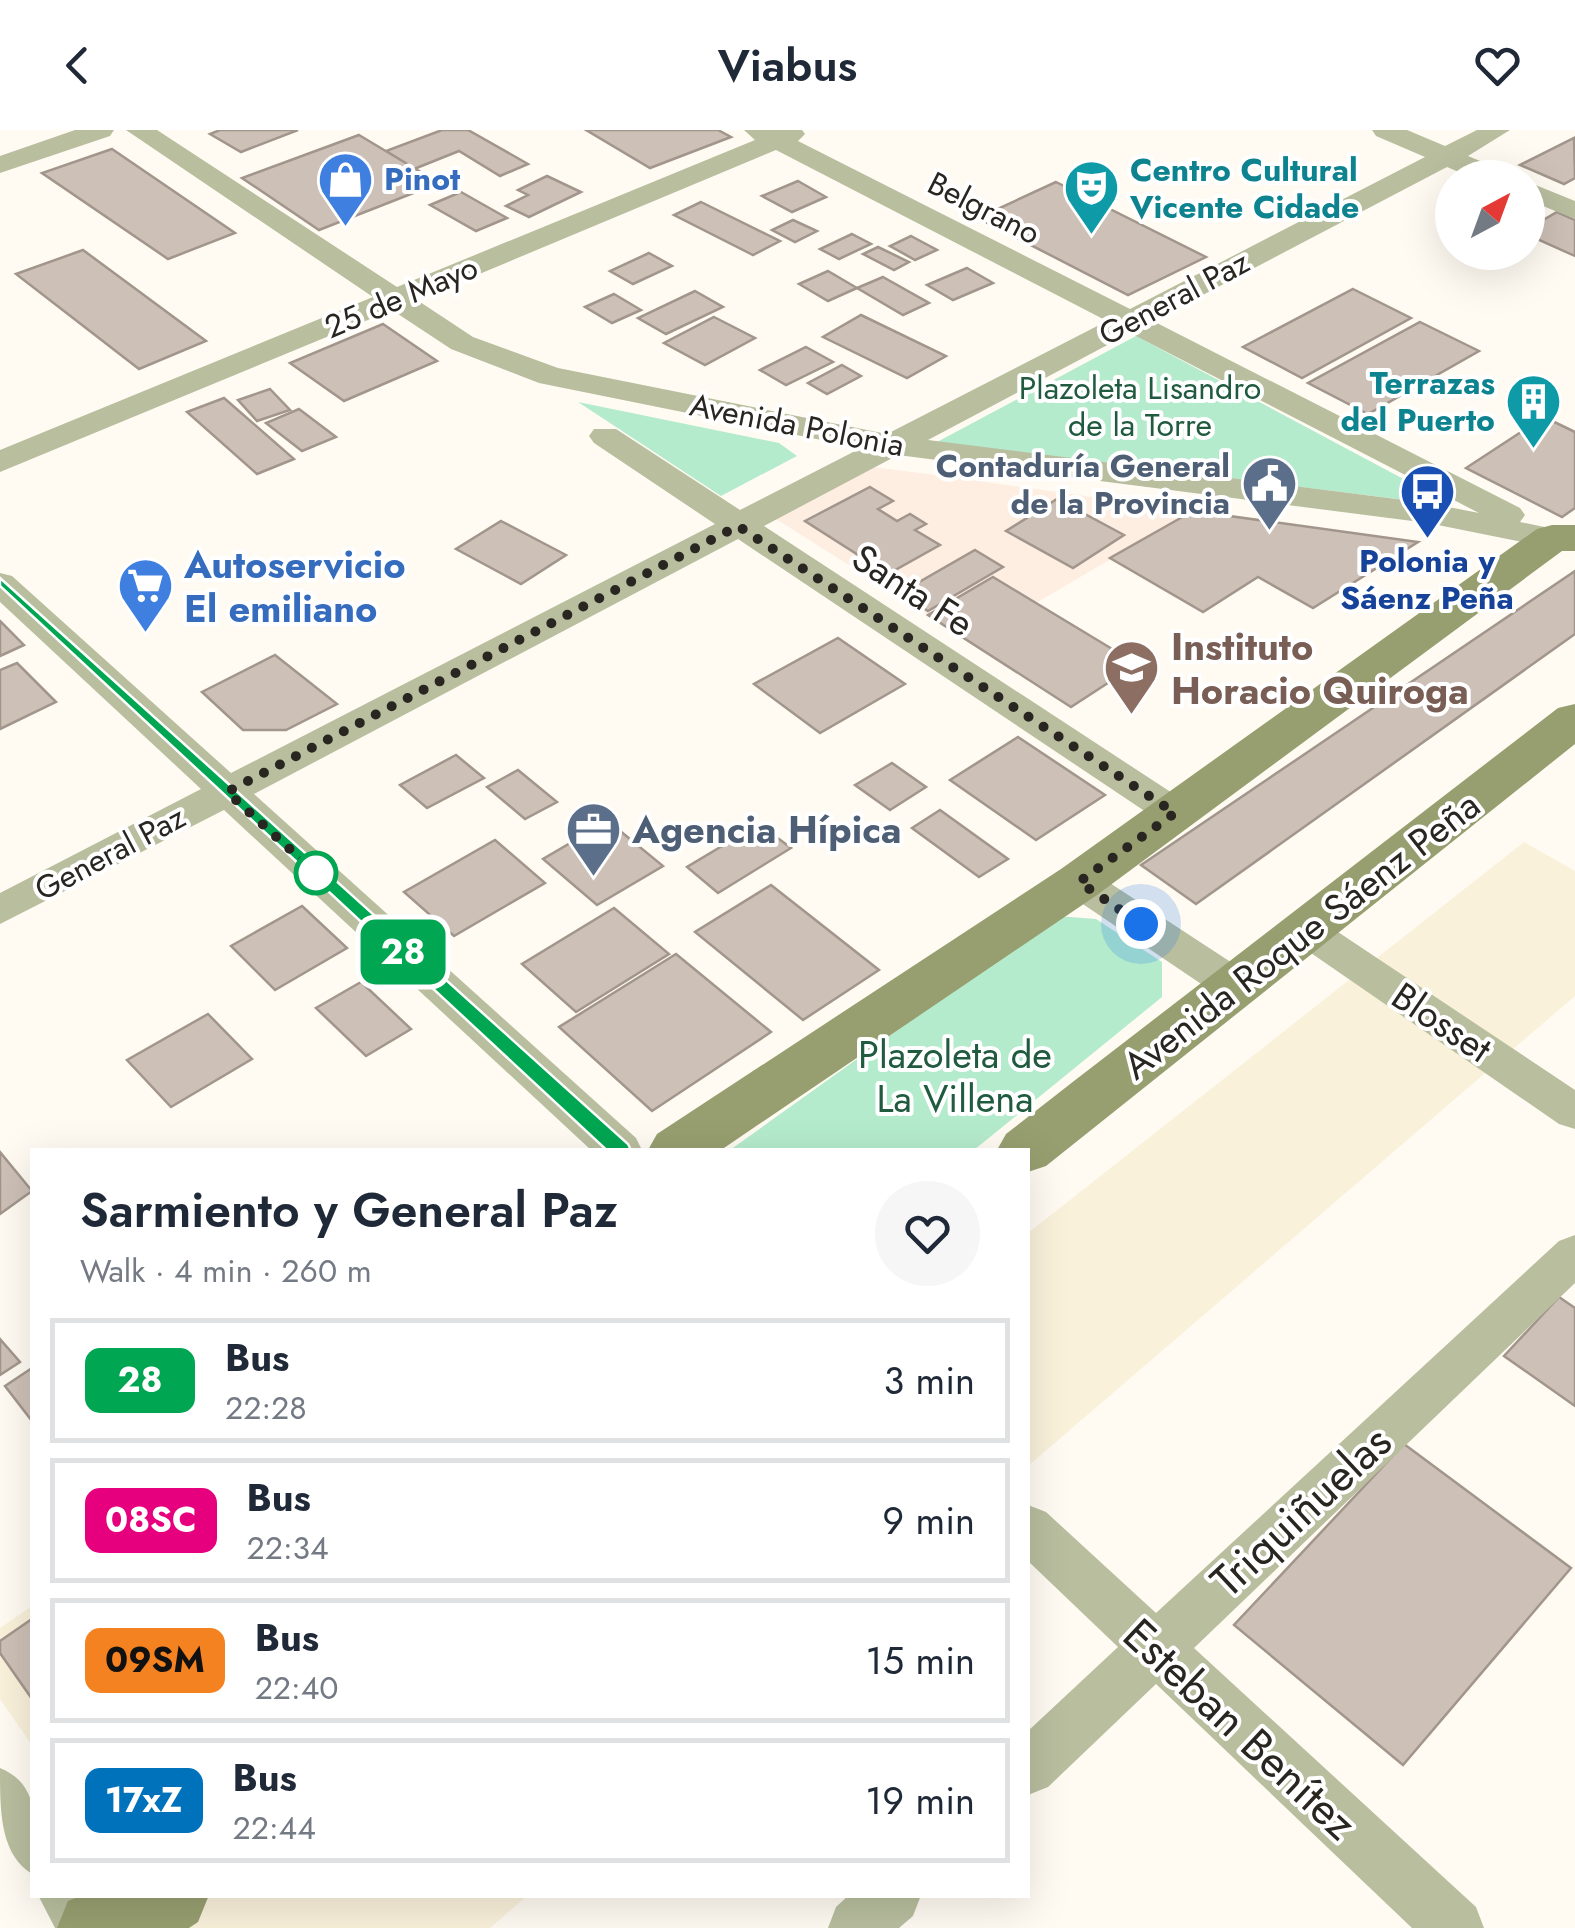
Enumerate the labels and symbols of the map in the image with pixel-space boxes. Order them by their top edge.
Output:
place label: Centro Cultural Vicente Cidade [1129,147,1359,230]
shop icon: Pinot [315,149,375,228]
place label: Pinot [384,156,461,202]
theatre icon: Centro Cultural Vicente Cidade [1061,158,1121,237]
street label: Belgrano [920,160,1048,256]
north arrow [1435,160,1545,270]
street label: General Paz [1091,239,1258,357]
street label: 25 de Mayo [317,244,485,350]
place label: Terrazas del Puerto [1340,360,1495,443]
park label: Plazoleta Lisandro de la Torre [1019,365,1261,448]
building icon: Terrazas del Puerto [1504,371,1564,450]
street label: Avenida Polonia [686,382,908,468]
place label: Contaduría General de la Provincia [936,443,1230,526]
public building icon: Contaduría General de la Provincia [1239,454,1299,533]
bus stop icon: Polonia y Sáenz Peña [1397,462,1457,541]
street label: Santa Fe [841,530,985,650]
place label: Autoservicio El emiliano [183,537,406,636]
place label: Polonia y Sáenz Peña [1340,538,1514,621]
supermarket icon: Autoservicio El emiliano [115,556,175,635]
place label: Instituto Horacio Quiroga [1171,619,1469,718]
school or university icon: Instituto Horacio Quiroga [1102,638,1162,717]
street label: Avenida Roque Sáenz Peña [1111,778,1491,1092]
street label: General Paz [27,794,194,912]
office icon: Agencia Hípica [563,799,623,878]
place label: Agencia Hípica [631,802,901,857]
unlabelled marker [295,852,337,894]
your location [1116,899,1166,949]
line badge: 28 [358,920,448,984]
street label: Blosset [1381,968,1503,1076]
park label: Plazoleta de La Villena [858,1027,1052,1126]
street label: Triquiñuelas [1196,1410,1406,1612]
street label: Esteban Benítez [1109,1603,1372,1855]

